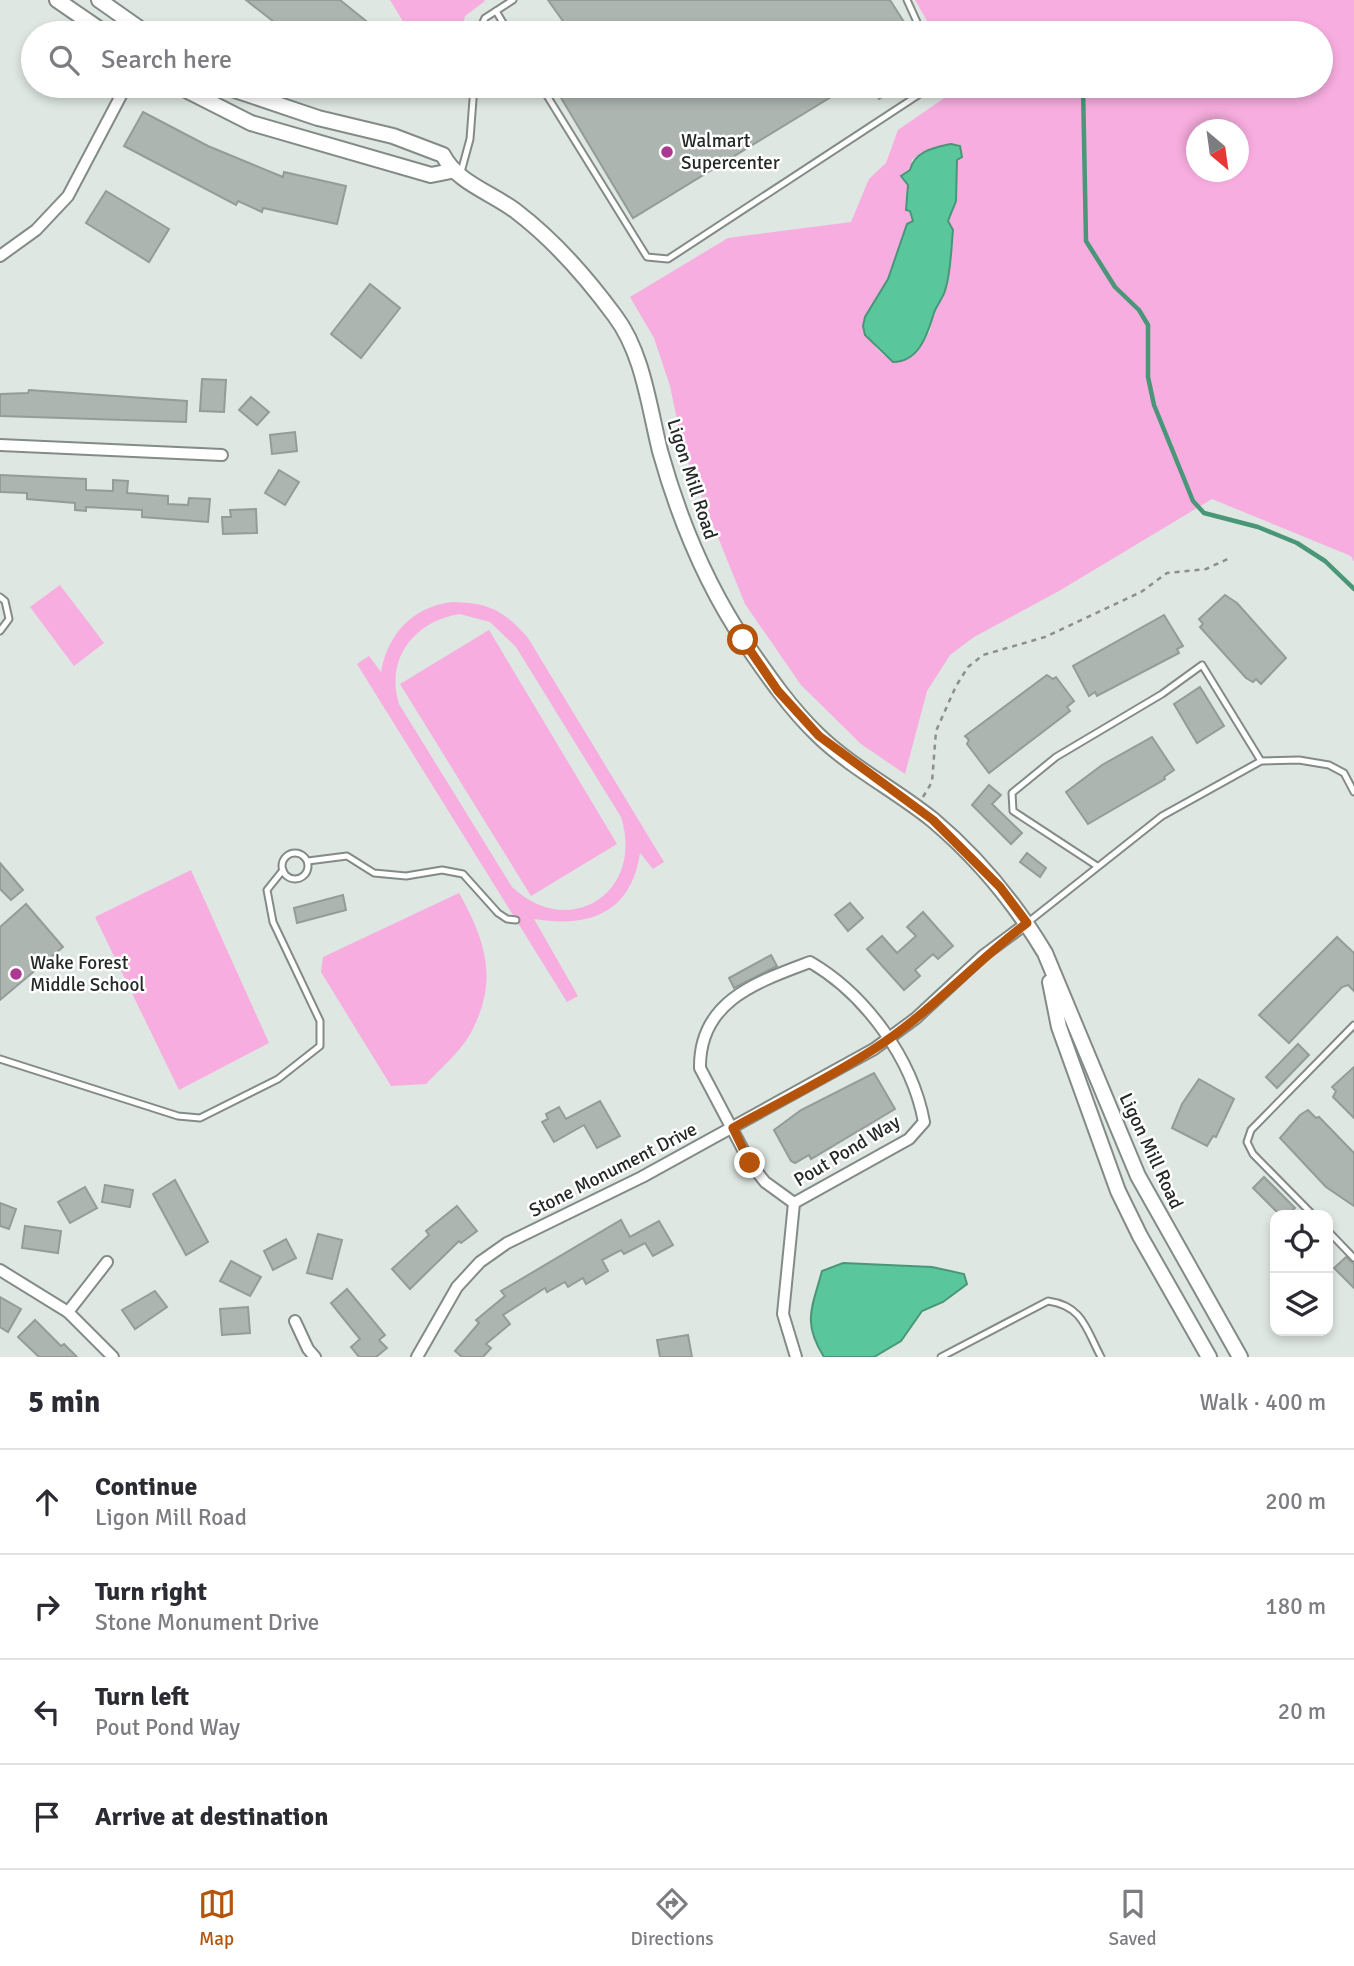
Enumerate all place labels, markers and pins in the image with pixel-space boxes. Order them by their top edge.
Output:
place label: Walmart Supercenter [681,129,780,175]
marker: Walmart Supercenter [659,144,675,160]
place label: Wake Forest Middle School [30,951,145,997]
marker: Wake Forest Middle School [8,966,24,982]

